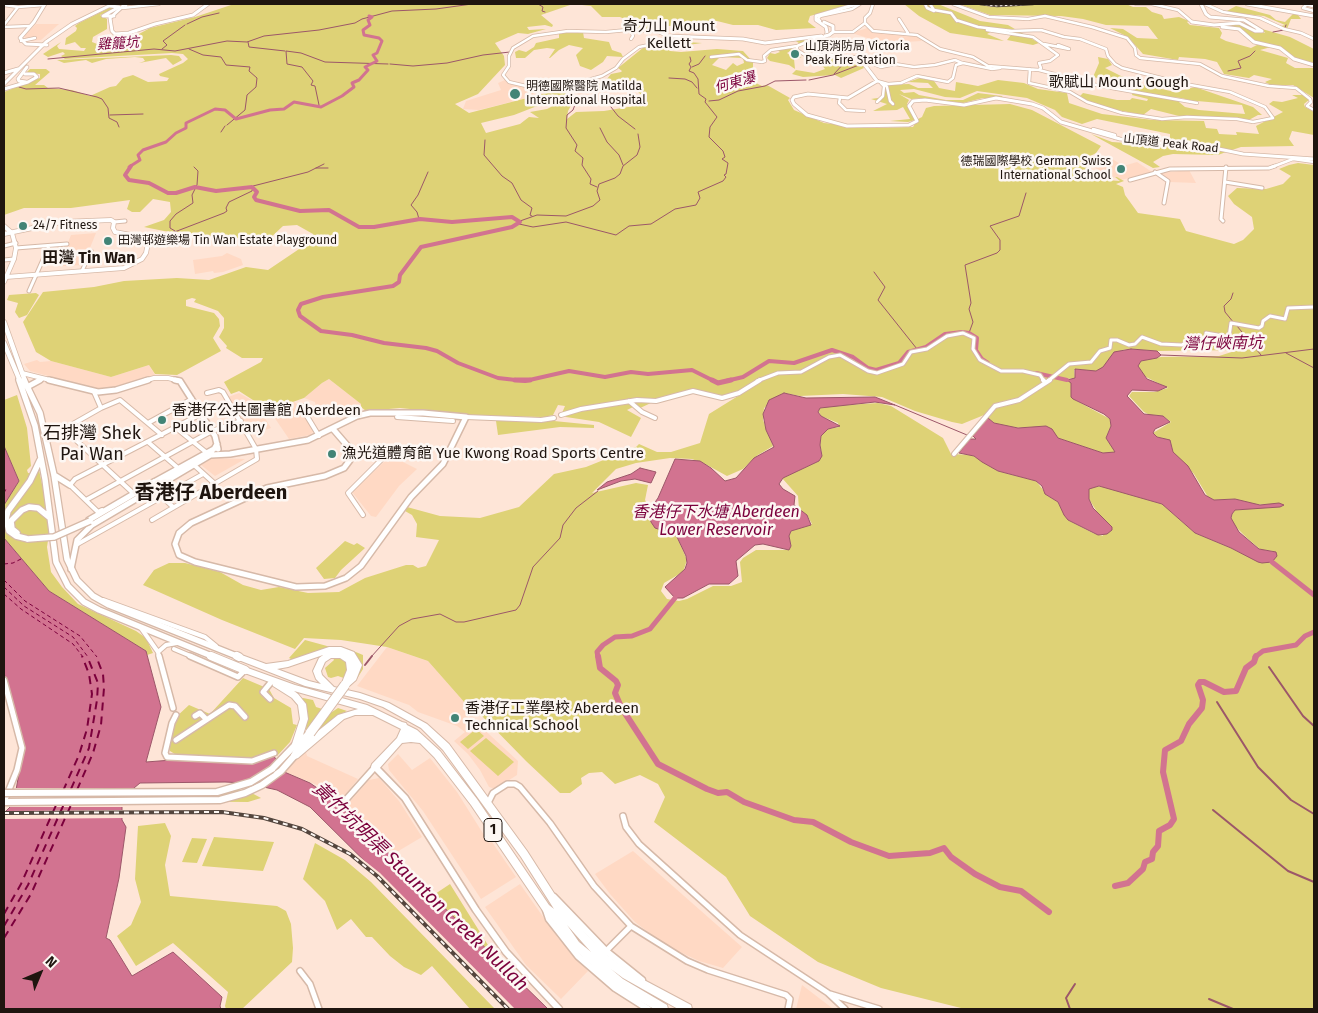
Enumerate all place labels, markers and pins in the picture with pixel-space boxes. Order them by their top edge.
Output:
place label: 山頂消防局 Victoria Peak Fire Station [805,40,910,68]
marker: 山頂消防局 Victoria Peak Fire Station [789,48,801,60]
place label: 明德國際醫院 Matilda International Hospital [526,80,646,108]
marker: 明德國際醫院 Matilda International Hospital [508,87,522,101]
place label: 德瑞國際學校 German Swiss International School [960,155,1111,183]
marker: 德瑞國際學校 German Swiss International School [1115,163,1127,175]
place label: 24/7 Fitness [33,219,97,233]
marker: 24/7 Fitness [17,220,29,232]
place label: 田灣邨遊樂場 Tin Wan Estate Playground [118,234,337,248]
marker: 田灣邨遊樂場 Tin Wan Estate Playground [102,235,114,247]
place label: 香港仔公共圖書館 Aberdeen Public Library [172,402,361,437]
marker: 香港仔公共圖書館 Aberdeen Public Library [156,414,168,426]
place label: 漁光道體育館 Yue Kwong Road Sports Centre [342,445,644,463]
marker: 漁光道體育館 Yue Kwong Road Sports Centre [326,448,338,460]
place label: 香港仔工業學校 Aberdeen Technical School [465,700,639,735]
marker: 香港仔工業學校 Aberdeen Technical School [449,712,461,724]

